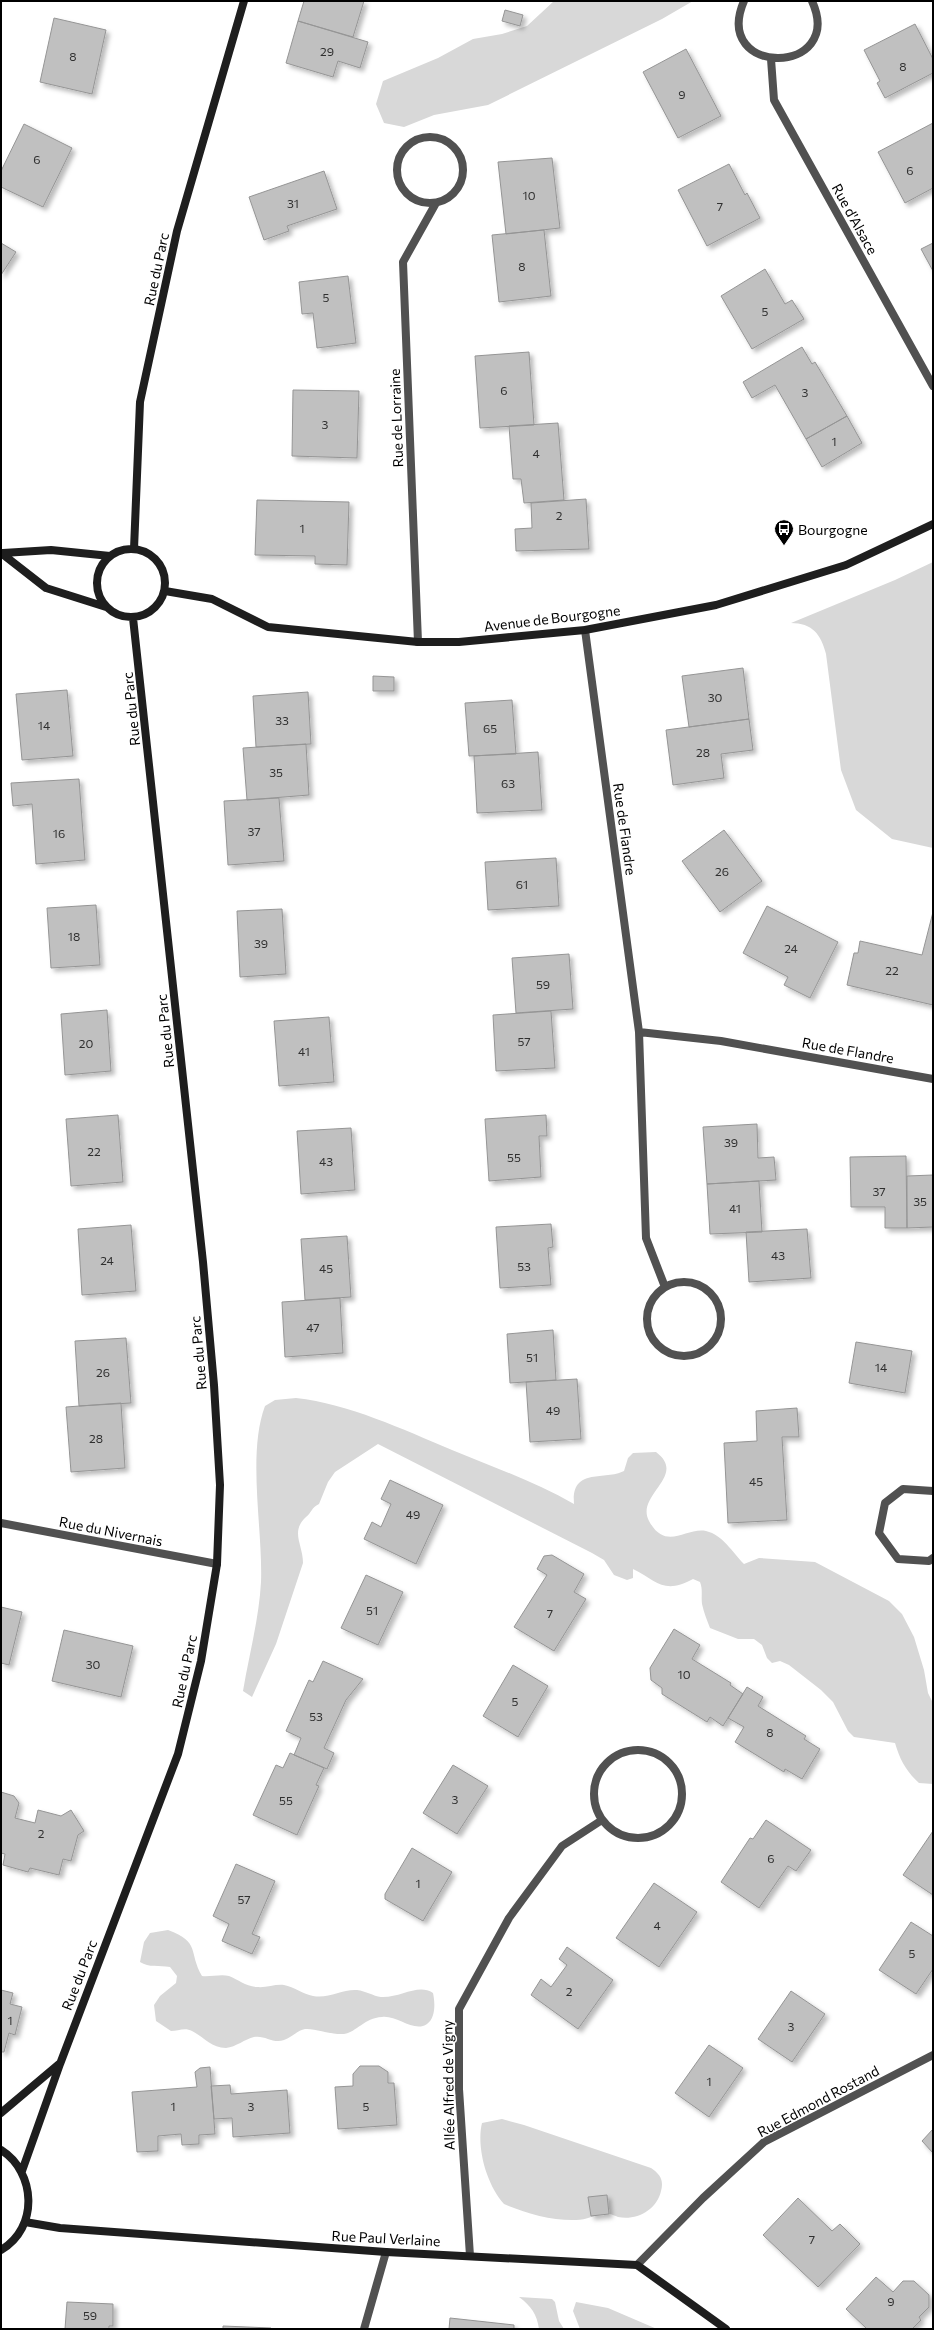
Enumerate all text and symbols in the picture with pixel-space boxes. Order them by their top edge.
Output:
house number: 29 [320,44,334,58]
house number: 8 [69,49,77,63]
house number: 8 [899,59,907,73]
house number: 9 [678,87,686,101]
house number: 6 [33,152,41,166]
house number: 6 [906,163,914,177]
street label: Rue d'Alsace [829,181,881,257]
house number: 10 [523,188,536,202]
house number: 31 [287,196,299,210]
house number: 7 [717,199,723,213]
street label: Rue du Parc [140,231,172,307]
house number: 8 [518,259,526,273]
house number: 5 [323,290,330,304]
house number: 5 [762,304,769,318]
street label: Rue de Lorraine [386,368,406,468]
house number: 6 [500,383,508,397]
house number: 3 [802,385,809,399]
house number: 3 [322,417,329,431]
house number: 1 [831,434,837,448]
house number: 4 [532,446,540,460]
house number: 2 [556,508,563,522]
bus stop icon: Bourgogne [773,518,795,546]
house number: 1 [299,521,305,535]
place label: Bourgogne [798,521,868,538]
street label: Avenue de Bourgogne [483,601,621,635]
street label: Rue du Parc [119,671,143,747]
house number: 30 [708,690,723,704]
house number: 33 [275,713,289,727]
house number: 14 [38,718,50,732]
house number: 65 [483,721,497,735]
house number: 28 [696,745,710,759]
house number: 35 [269,765,283,779]
house number: 63 [501,776,515,790]
street label: Rue de Flandre [610,782,640,876]
house number: 37 [247,824,261,838]
house number: 16 [53,826,65,840]
house number: 26 [715,864,729,878]
house number: 61 [516,877,528,891]
house number: 18 [68,929,80,943]
house number: 39 [254,936,268,950]
house number: 24 [784,941,798,955]
house number: 22 [885,963,899,977]
house number: 59 [536,977,550,991]
street label: Rue du Parc [153,993,177,1069]
house number: 57 [517,1034,531,1048]
street label: Rue de Flandre [801,1034,895,1066]
house number: 20 [79,1036,93,1050]
house number: 41 [298,1044,310,1058]
house number: 39 [724,1135,738,1149]
house number: 22 [87,1144,101,1158]
house number: 55 [507,1150,521,1164]
house number: 43 [319,1154,333,1168]
house number: 37 [872,1184,886,1198]
house number: 35 [913,1194,927,1208]
house number: 41 [729,1201,741,1215]
house number: 43 [771,1248,785,1262]
house number: 24 [100,1253,114,1267]
house number: 53 [517,1259,531,1273]
house number: 45 [319,1261,333,1275]
street label: Rue du Parc [186,1315,210,1391]
house number: 47 [306,1320,320,1334]
house number: 51 [526,1350,538,1364]
house number: 14 [875,1360,887,1374]
house number: 26 [96,1365,110,1379]
house number: 49 [546,1403,560,1417]
house number: 28 [89,1431,103,1445]
house number: 45 [749,1474,763,1488]
house number: 49 [406,1507,420,1521]
street label: Rue du Nivernais [58,1513,164,1549]
house number: 51 [366,1603,378,1617]
house number: 7 [547,1606,553,1620]
street label: Rue du Parc [168,1633,200,1709]
house number: 30 [86,1657,101,1671]
house number: 10 [678,1667,691,1681]
house number: 5 [512,1694,519,1708]
house number: 53 [309,1709,323,1723]
house number: 8 [766,1725,774,1739]
house number: 3 [452,1792,459,1806]
house number: 55 [279,1793,293,1807]
house number: 2 [38,1826,45,1840]
house number: 6 [767,1851,775,1865]
house number: 1 [415,1876,421,1890]
house number: 57 [237,1892,251,1906]
house number: 4 [653,1918,661,1932]
street label: Rue du Parc [58,1937,100,2013]
house number: 5 [909,1946,916,1960]
house number: 2 [566,1984,573,1998]
house number: 1 [7,2013,13,2027]
house number: 3 [788,2019,795,2033]
street label: Allée Alfred de Vigny [438,2020,458,2150]
street label: Rue Edmond Rostand [754,2062,882,2140]
house number: 1 [706,2074,712,2088]
house number: 1 [170,2099,176,2113]
house number: 3 [248,2099,255,2113]
house number: 5 [363,2099,370,2113]
street label: Rue Paul Verlaine [331,2227,441,2249]
house number: 7 [809,2232,815,2246]
house number: 9 [887,2294,895,2308]
house number: 59 [83,2308,97,2322]

